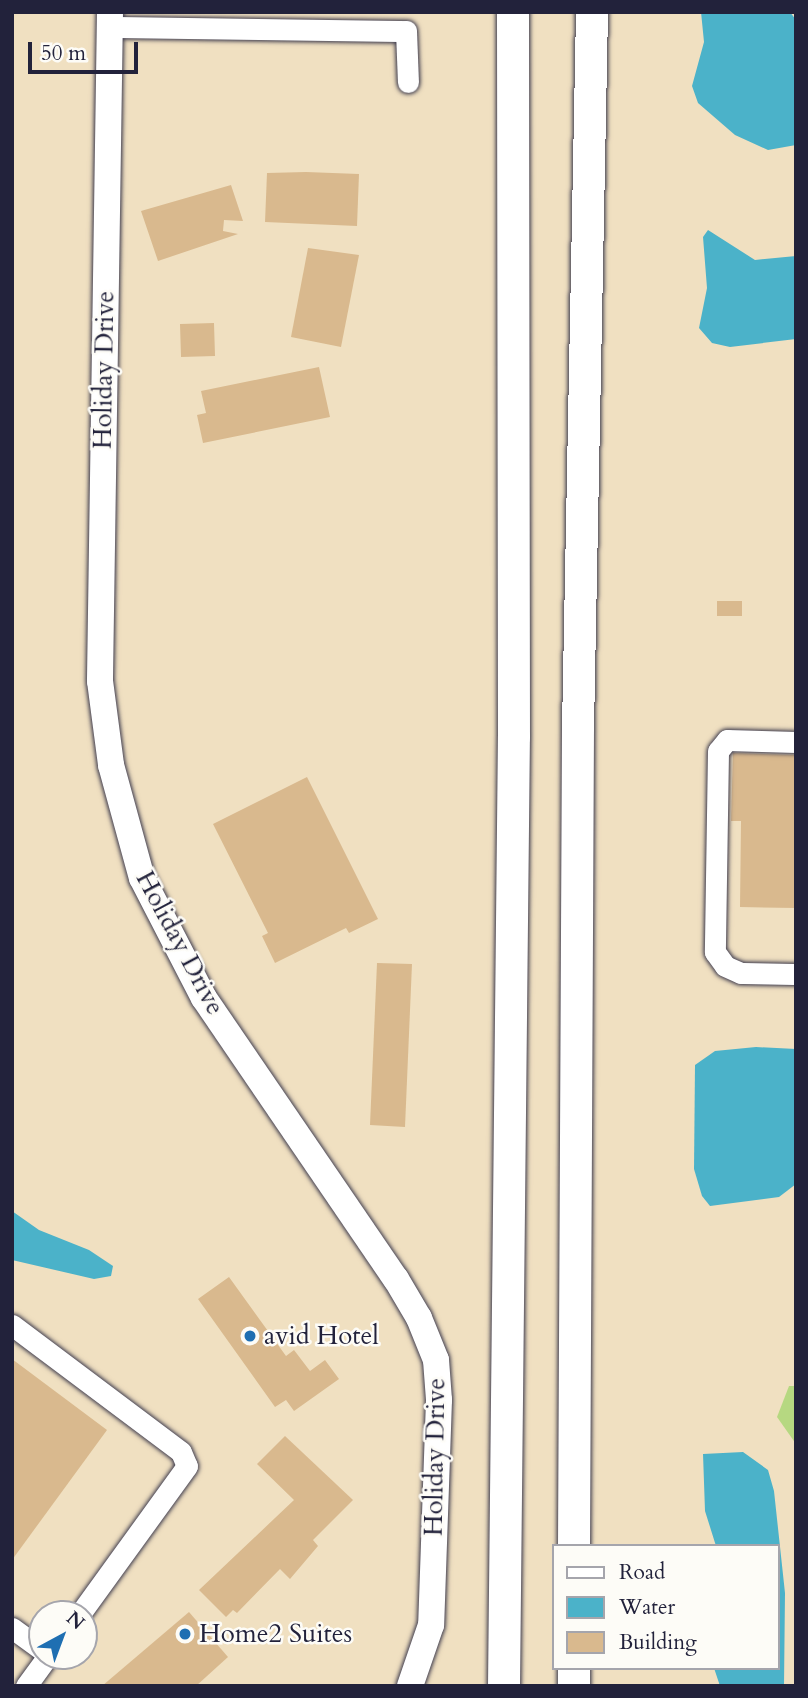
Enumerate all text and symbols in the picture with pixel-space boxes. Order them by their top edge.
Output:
scale bar [32,28,142,72]
text: 50 m [41,39,86,68]
street label: Holiday Drive [87,291,121,449]
street label: Holiday Drive [129,866,231,1020]
place label: avid Hotel [264,1320,379,1352]
marker: avid Hotel [242,1328,258,1344]
street label: Holiday Drive [418,1378,452,1536]
legend [552,1544,780,1670]
text: Road [619,1558,665,1587]
text: Water [619,1593,675,1622]
north arrow [28,1600,98,1670]
text: N [61,1605,90,1636]
place label: Home2 Suites [199,1618,352,1650]
marker: Home2 Suites [177,1626,193,1642]
text: Building [619,1628,697,1657]

